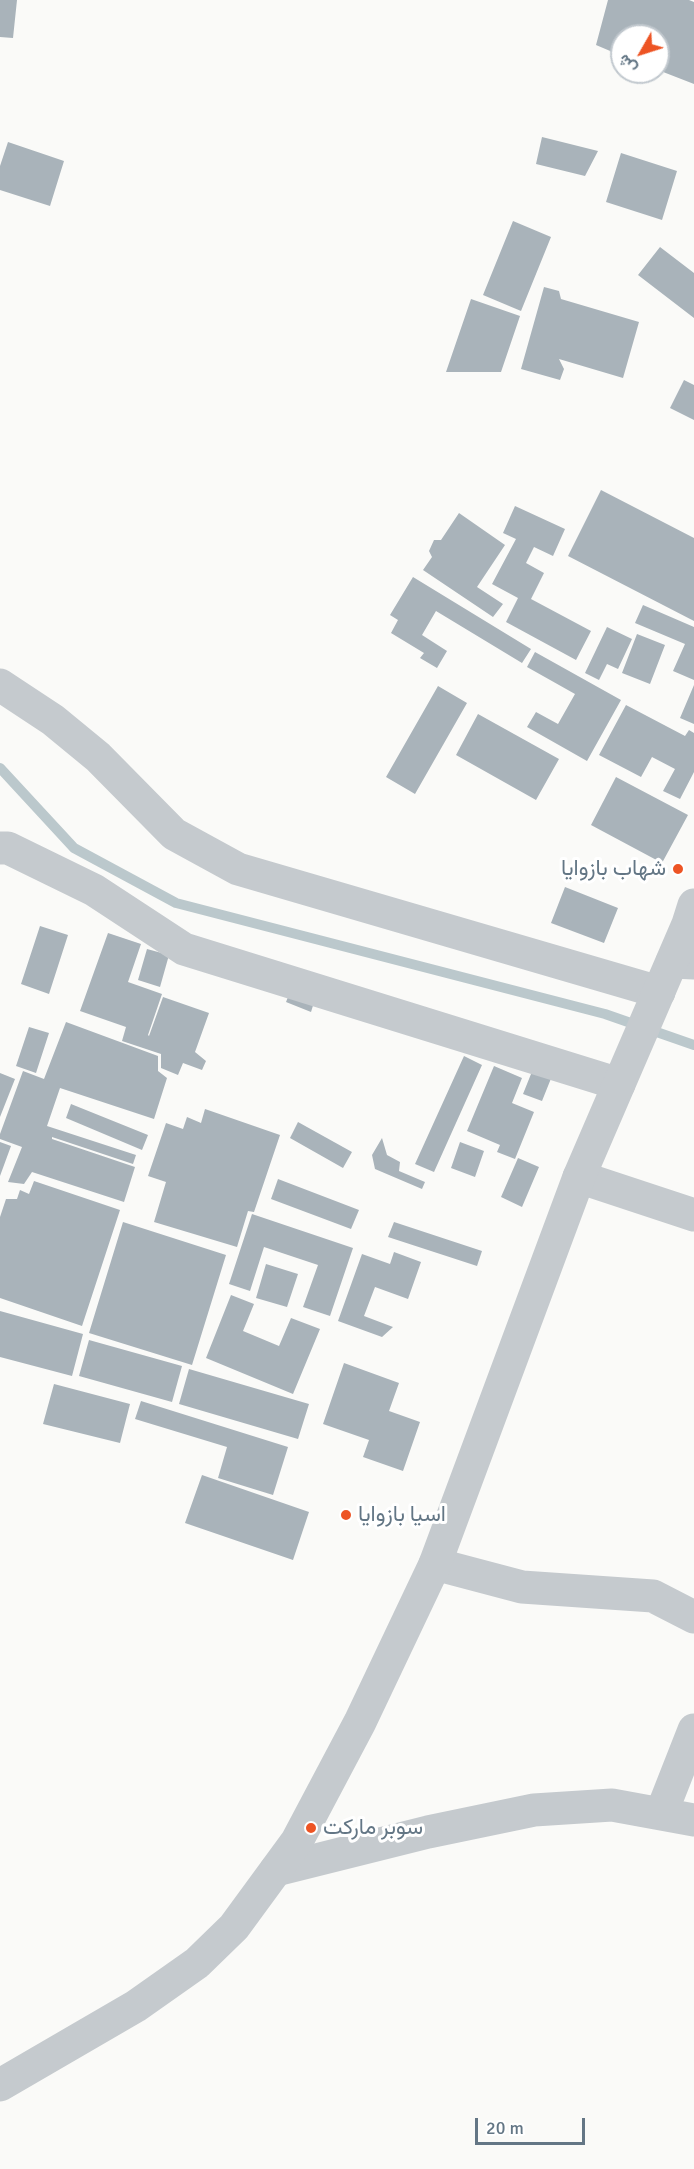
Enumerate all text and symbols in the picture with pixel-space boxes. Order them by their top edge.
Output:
north arrow [610,24,670,84]
text: ش [614,50,641,78]
place label: شهاب بازوايا [561,856,666,882]
marker: شهاب بازوايا [671,862,685,876]
place label: اسيا بازوايا [358,1502,446,1528]
marker: اسيا بازوايا [339,1508,353,1522]
place label: سوبر ماركت [323,1815,423,1841]
marker: سوبر ماركت [304,1821,318,1835]
scale bar [478,2106,588,2144]
text: 20 m [486,2117,524,2139]

